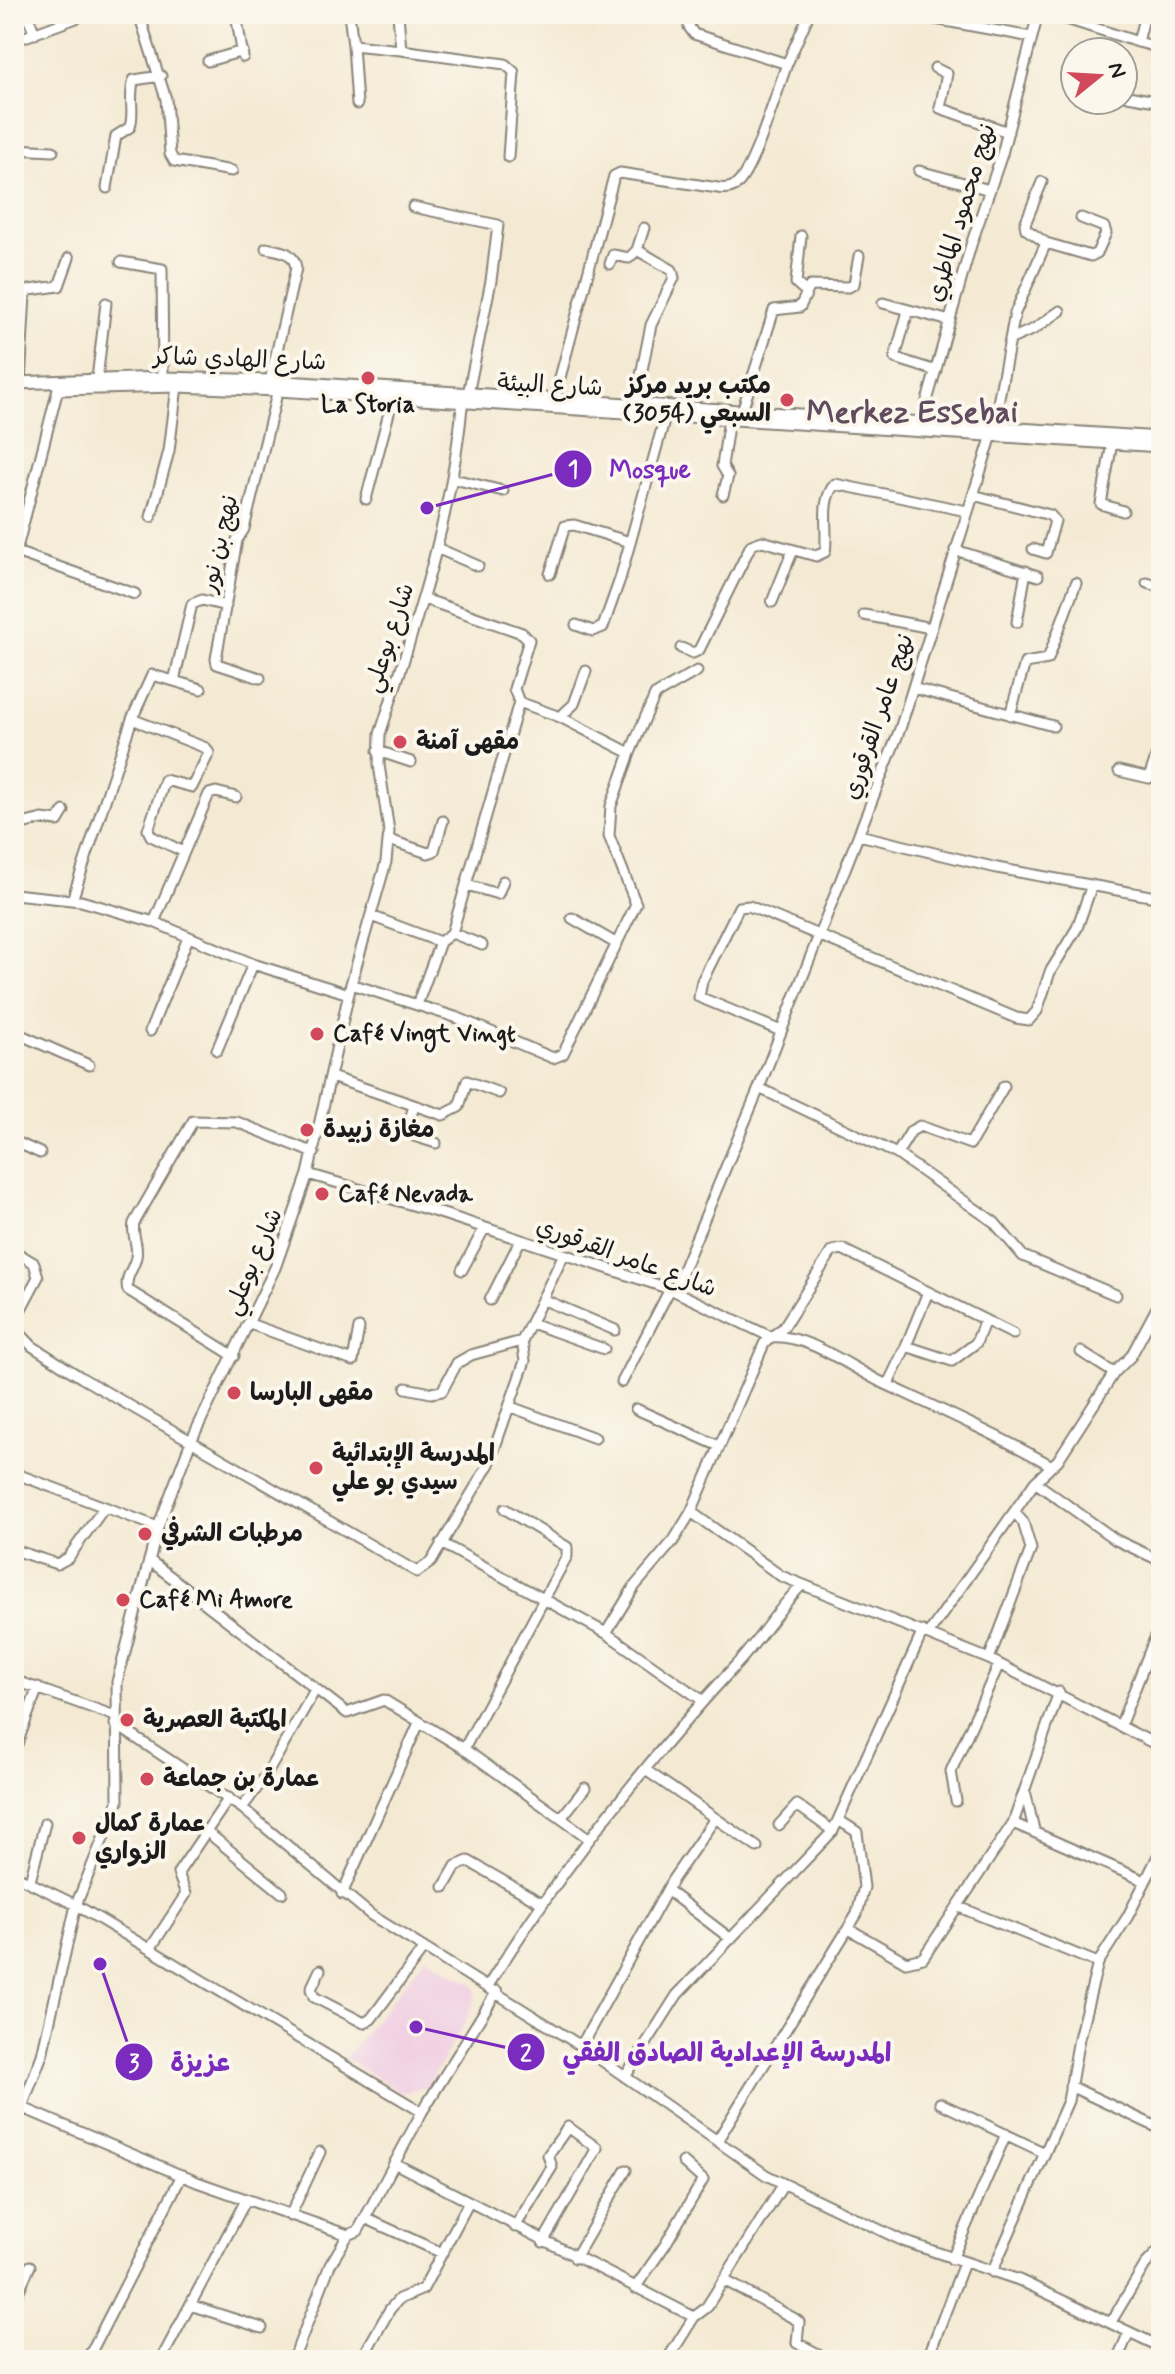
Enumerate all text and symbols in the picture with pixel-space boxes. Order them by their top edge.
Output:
north arrow [1059,36,1139,116]
text: N [1101,59,1132,82]
street label: نهج محمود الماطري [920,120,1004,306]
street label: شارع الهادي شاكر [151,341,327,379]
street label: شارع البيئة [497,368,603,404]
marker: La Storia [359,369,377,387]
place label: مكتب بريد مركز السبعي (3054) [623,371,771,434]
place label: La Storia [321,390,415,421]
marker: مكتب بريد مركز السبعي (3054) [778,391,796,409]
district label: Merkez Essebai [806,392,1018,434]
callout: Mosque [553,444,706,494]
text: Mosque [609,454,691,488]
text: 1 [568,455,578,486]
street label: نهج بن نور [193,492,246,597]
street label: شارع بوعلي [358,579,426,698]
street label: نهج عامر القرقوري [836,630,922,804]
place label: مقهى آمنة [416,727,519,758]
marker: مقهى آمنة [391,733,409,751]
place label: Café Vingt Vingt [333,1019,516,1053]
marker: Café Vingt Vingt [308,1025,326,1043]
place label: مغازة زبيدة [323,1115,434,1146]
marker: مغازة زبيدة [298,1121,316,1139]
place label: Café Nevada [338,1179,473,1210]
marker: Café Nevada [313,1185,331,1203]
street label: شارع بوعلي [218,1204,294,1322]
street label: شارع عامر القرقوري [532,1211,720,1305]
place label: مقهى البارسا [250,1378,373,1409]
marker: مقهى البارسا [225,1384,243,1402]
place label: المدرسة الإبتدائية سيدي بو علي [332,1439,495,1502]
marker: المدرسة الإبتدائية سيدي بو علي [307,1459,325,1477]
place label: مرطبات الشرفي [161,1516,303,1551]
marker: مرطبات الشرفي [136,1525,154,1543]
place label: Café Mi Amore [139,1585,293,1616]
marker: Café Mi Amore [114,1591,132,1609]
place label: المكتبة العصرية [143,1705,287,1736]
marker: المكتبة العصرية [118,1711,136,1729]
place label: عمارة بن جماعة [163,1764,321,1795]
marker: عمارة بن جماعة [138,1770,156,1788]
place label: عمارة كمال الزواري [95,1809,206,1869]
marker: عمارة كمال الزواري [70,1829,88,1847]
callout: المدرسة الإعدادية الصادق الفقي [506,2027,907,2077]
callout: عزيزة [114,2037,246,2087]
text: المدرسة الإعدادية الصادق الفقي [562,2037,892,2076]
text: 2 [520,2039,532,2070]
text: عزيزة [170,2047,230,2081]
text: 3 [129,2049,140,2080]

